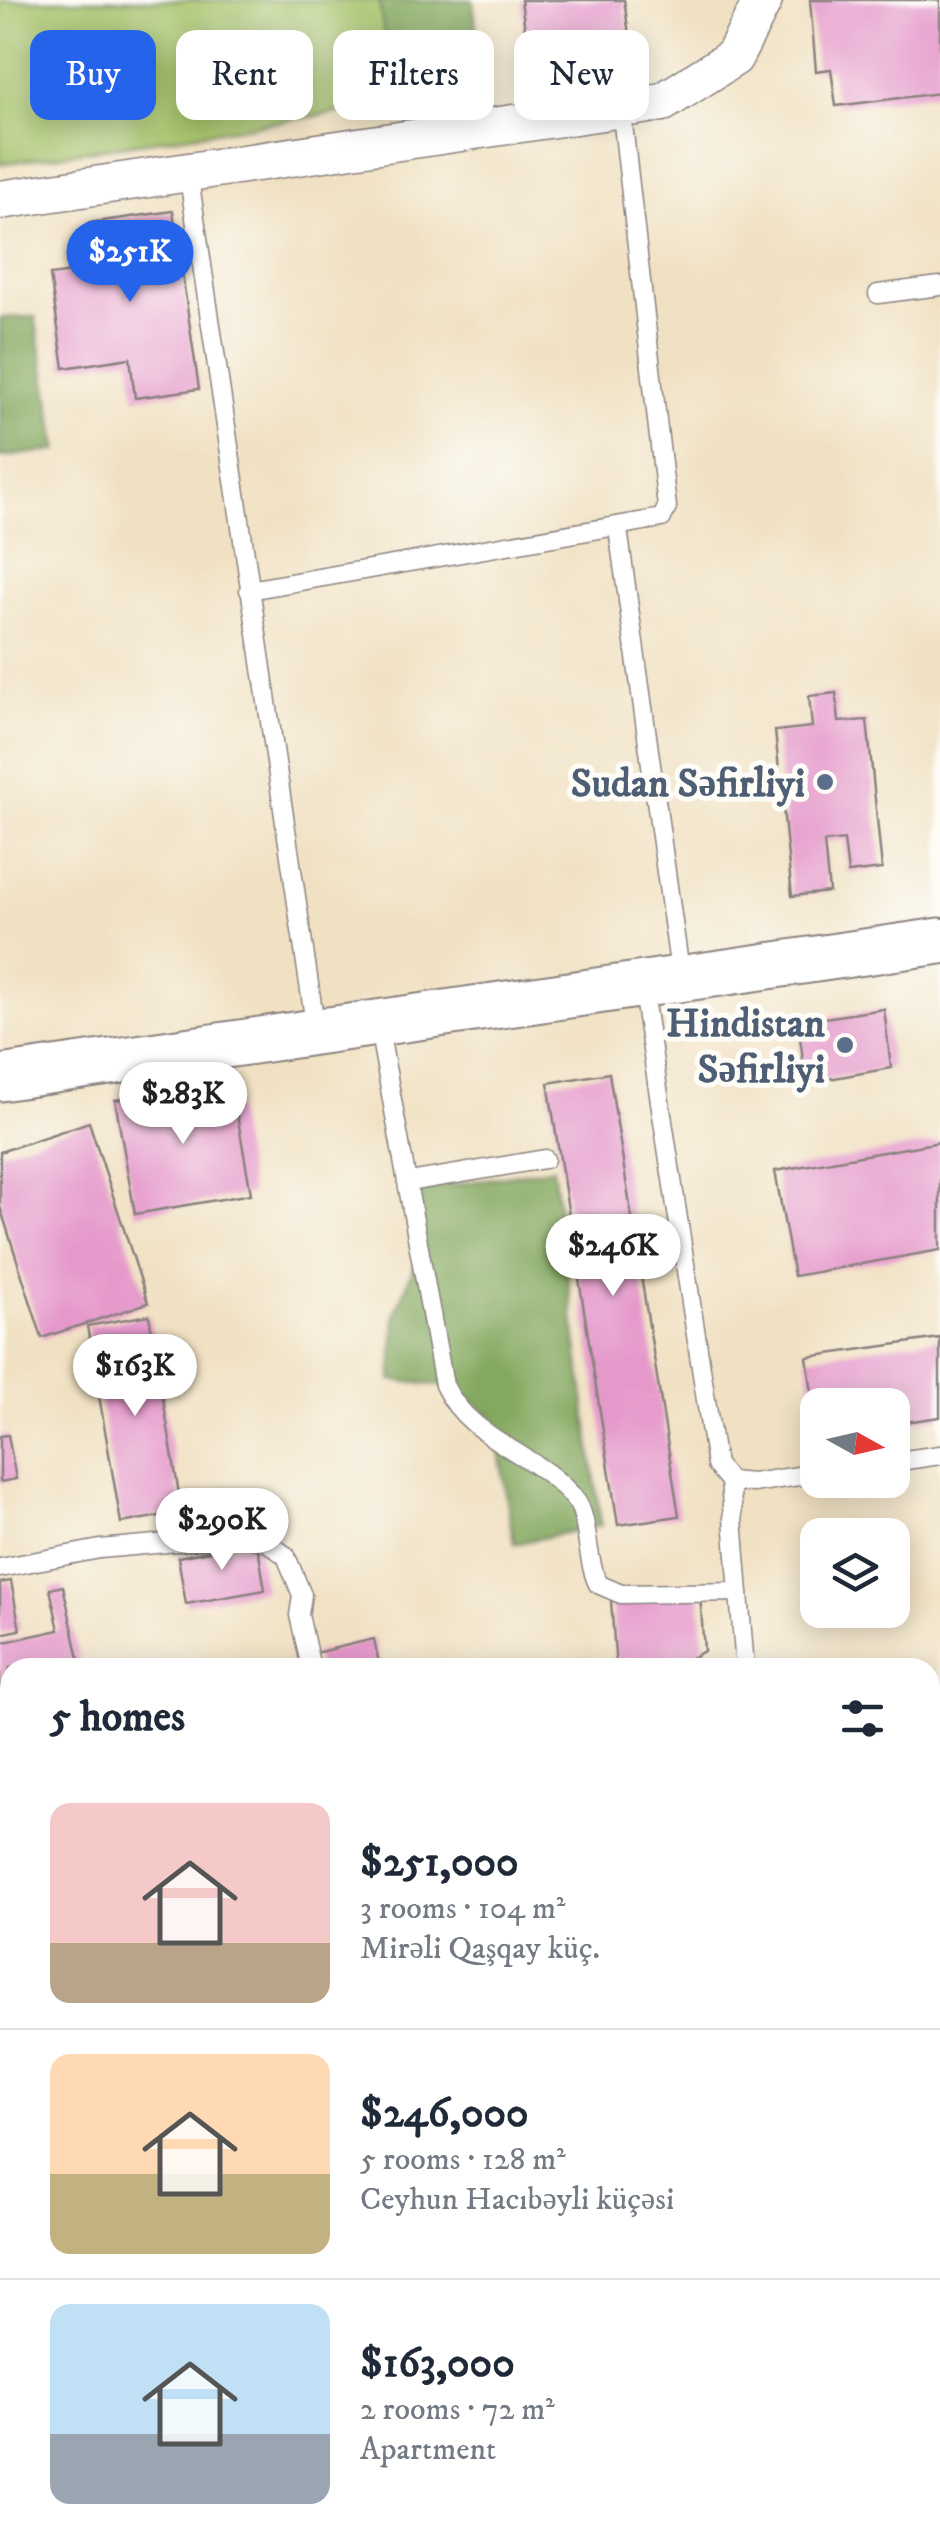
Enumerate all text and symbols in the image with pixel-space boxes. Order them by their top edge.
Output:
chip: Buy [30,30,156,120]
chip: Rent [176,30,313,120]
chip: Filters [333,30,494,120]
chip: New [514,30,649,120]
pin: $251K [60,220,200,305]
text: $251K [88,232,172,272]
place label: Sudan Səfirliyi [571,760,805,810]
marker: Sudan Səfirliyi [814,771,836,793]
place label: Hindistan Səfirliyi [666,1000,825,1096]
marker: Hindistan Səfirliyi [834,1034,856,1056]
pin: $283K [113,1062,253,1147]
text: $283K [141,1074,225,1114]
pin: $246K [543,1214,683,1299]
text: $246K [568,1226,658,1266]
pin: $163K [65,1334,205,1419]
text: $163K [95,1346,175,1386]
north arrow [800,1388,910,1498]
map controls [800,1388,910,1628]
pin: $290K [152,1488,292,1573]
text: $290K [178,1500,266,1540]
button: layers [800,1518,910,1628]
icon: filters [835,1691,890,1746]
text: 5 homes [50,1692,185,1744]
text: $251,000 [360,1837,519,1889]
icon: home [130,1843,250,1963]
text: 3 rooms · 104 m² [360,1889,565,1929]
text: Mirəli Qaşqay küç. [360,1929,600,1969]
text: $246,000 [360,2088,529,2140]
icon: home [130,2094,250,2214]
text: 5 rooms · 128 m² [360,2140,566,2180]
text: Ceyhun Hacıbəyli küçəsi [360,2180,674,2220]
text: $163,000 [360,2338,515,2390]
icon: home [130,2344,250,2464]
text: 2 rooms · 72 m² [360,2390,555,2430]
text: Apartment [360,2430,496,2470]

